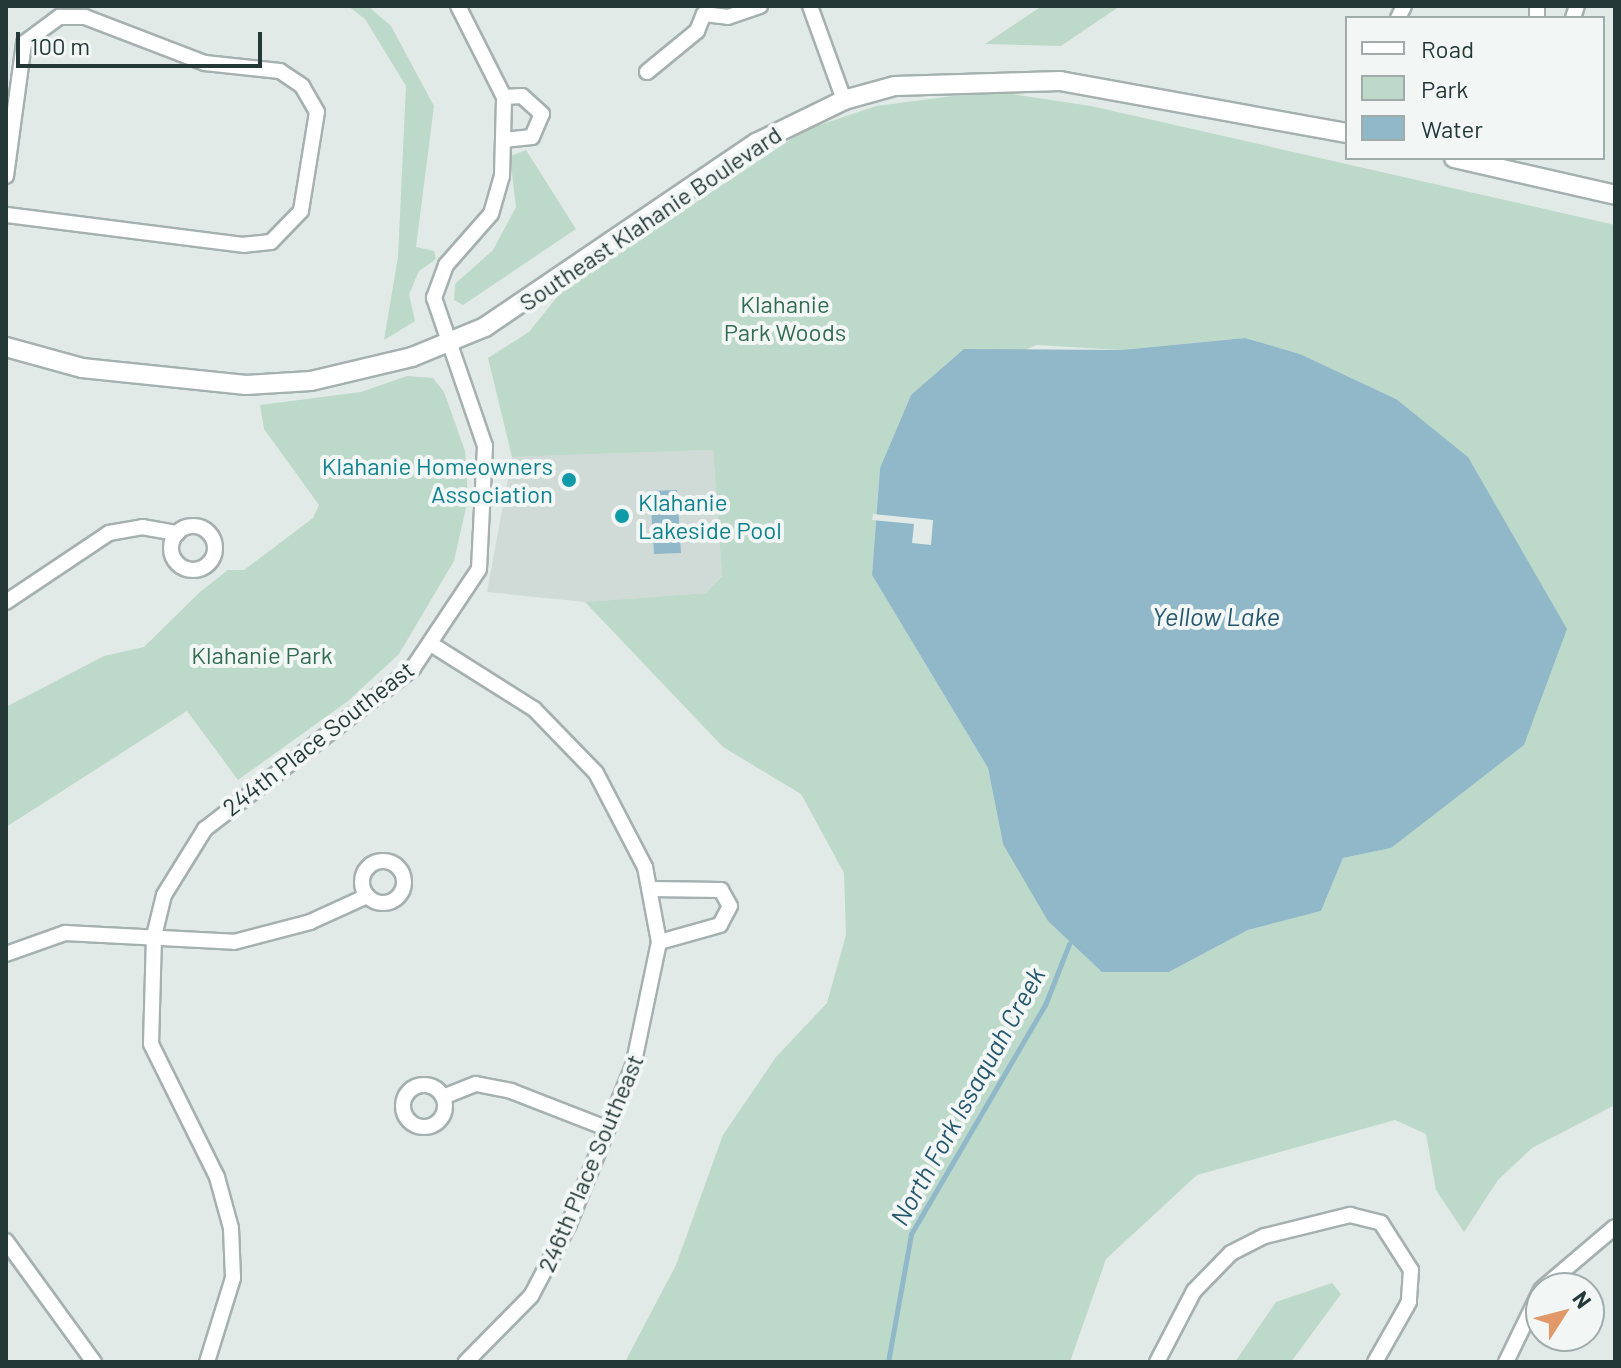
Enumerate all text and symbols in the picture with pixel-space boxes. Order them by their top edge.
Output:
scale bar [20,16,266,66]
legend [1345,16,1605,160]
text: 100 m [30,31,90,60]
text: Road [1421,34,1474,63]
text: Park [1421,74,1468,103]
text: Water [1421,114,1483,143]
street label: Southeast Klahanie Boulevard [514,119,786,317]
park label: Klahanie Park Woods [724,290,846,346]
place label: Klahanie Homeowners Association [322,452,553,508]
marker: Klahanie Homeowners Association [560,471,578,489]
place label: Klahanie Lakeside Pool [638,488,782,544]
marker: Klahanie Lakeside Pool [613,507,631,525]
water label: Yellow Lake [1152,600,1280,632]
park label: Klahanie Park [191,641,333,669]
street label: 244th Place Southeast [217,654,419,822]
water label: North Fork Issaquah Creek [883,962,1051,1230]
street label: 246th Place Southeast [531,1050,649,1276]
north arrow [1525,1272,1605,1352]
text: N [1568,1285,1598,1313]

